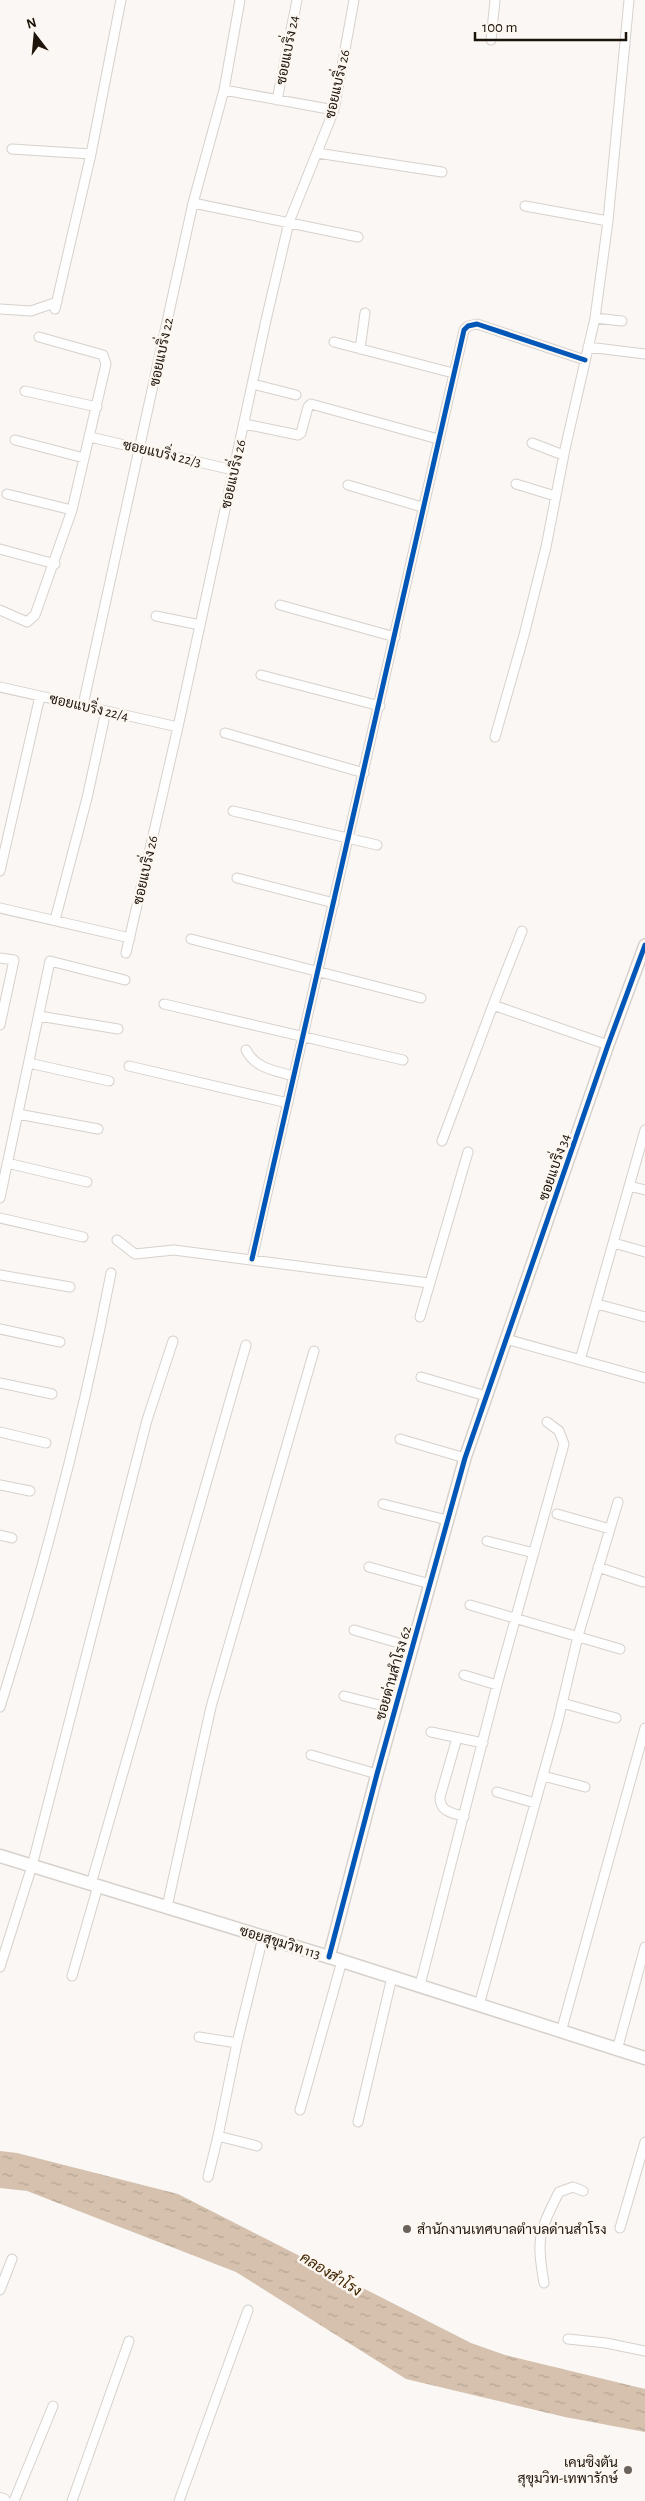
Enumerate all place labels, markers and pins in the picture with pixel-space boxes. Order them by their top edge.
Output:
place label: สำนักงานเทศบาลตำบลด่านสำโรง [417,2221,607,2237]
marker: สำนักงานเทศบาลตำบลด่านสำโรง [401,2223,413,2235]
place label: เคนซิงตัน สุขุมวิท-เทพารักษ์ [518,2454,619,2488]
marker: เคนซิงตัน สุขุมวิท-เทพารักษ์ [622,2464,634,2476]

